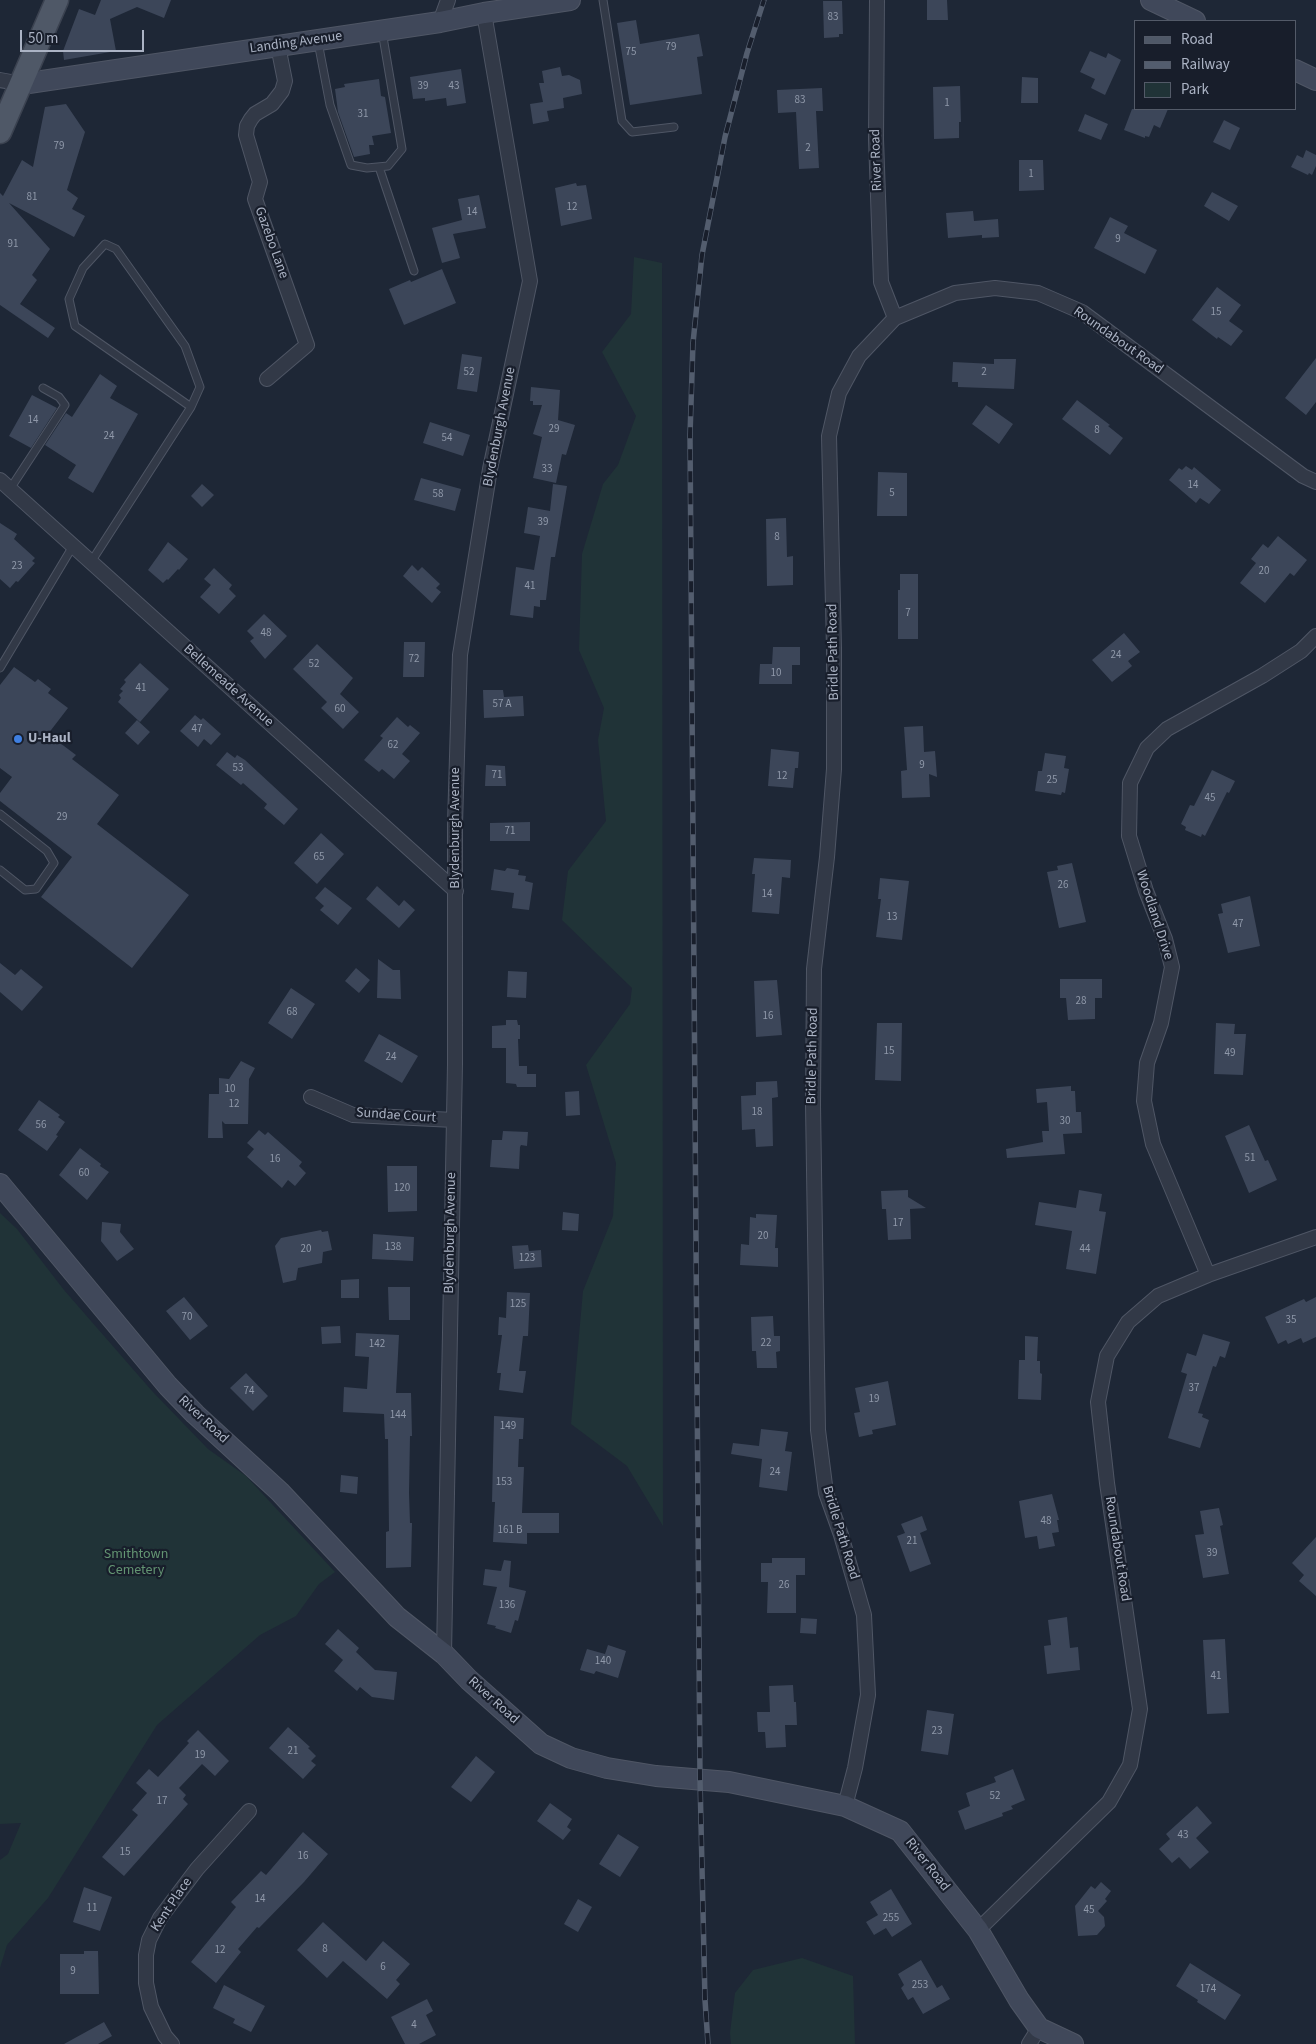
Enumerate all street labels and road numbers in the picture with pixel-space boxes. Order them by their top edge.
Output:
street label: Landing Avenue [249,28,343,58]
street label: River Road [868,128,886,192]
street label: Gazebo Lane [250,205,292,281]
street label: Roundabout Road [1070,304,1166,378]
street label: Blydenburgh Avenue [480,366,520,488]
street label: Bridle Path Road [825,603,843,701]
street label: Bellemeade Avenue [180,641,276,731]
street label: Blydenburgh Avenue [448,767,464,889]
street label: Woodland Drive [1132,868,1176,962]
street label: Bridle Path Road [804,1007,822,1105]
street label: Sundae Court [355,1105,437,1127]
street label: Blydenburgh Avenue [442,1172,460,1294]
street label: River Road [174,1393,232,1447]
street label: Bridle Path Road [818,1484,862,1582]
street label: Roundabout Road [1100,1495,1134,1603]
street label: River Road [464,1674,522,1728]
street label: River Road [901,1835,953,1895]
street label: Kent Place [148,1875,196,1935]

